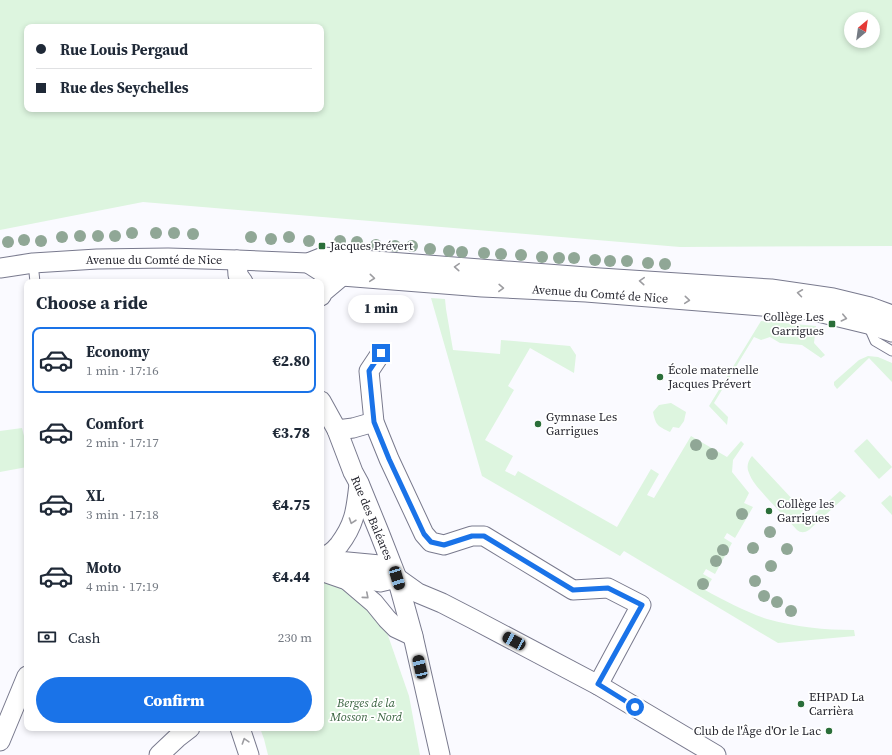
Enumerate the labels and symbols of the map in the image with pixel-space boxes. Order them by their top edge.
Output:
north arrow [844,12,880,48]
place label: Jacques Prévert [329,238,413,254]
marker: Jacques Prévert [317,241,327,251]
street label: Avenue du Comté de Nice [86,252,222,268]
one-way arrow [454,262,460,271]
one-way arrow [369,274,375,283]
one-way arrow [639,276,645,285]
street label: Avenue du Comté de Nice [531,281,669,307]
one-way arrow [498,284,504,293]
one-way arrow [797,289,803,298]
callout: 1 min [348,295,414,323]
one-way arrow [684,295,690,304]
place label: Collège Les Garrigues [763,309,824,339]
one-way arrow [841,314,847,322]
marker: Collège Les Garrigues [827,319,837,329]
route end [372,344,390,362]
place label: École maternelle Jacques Prévert [667,362,759,392]
marker: École maternelle Jacques Prévert [655,372,665,382]
place label: Gymnase Les Garrigues [546,409,617,439]
marker: Gymnase Les Garrigues [533,419,543,429]
street label: Rue des Baléares [347,473,397,563]
place label: Collège les Garrigues [777,496,834,526]
marker: Collège les Garrigues [764,506,774,516]
one-way arrow [349,518,357,525]
car [388,565,406,591]
one-way arrow [362,592,369,599]
car [501,630,527,652]
car [411,654,429,680]
place label: EHPAD La Carrièra [809,689,865,719]
park label: Berges de la Mosson - Nord [329,695,403,725]
route start [626,698,644,716]
marker: EHPAD La Carrièra [796,699,806,709]
place label: Club de l'Âge d'Or le Lac [694,723,821,739]
marker: Club de l'Âge d'Or le Lac [824,726,834,736]
one-way arrow [241,738,249,745]

